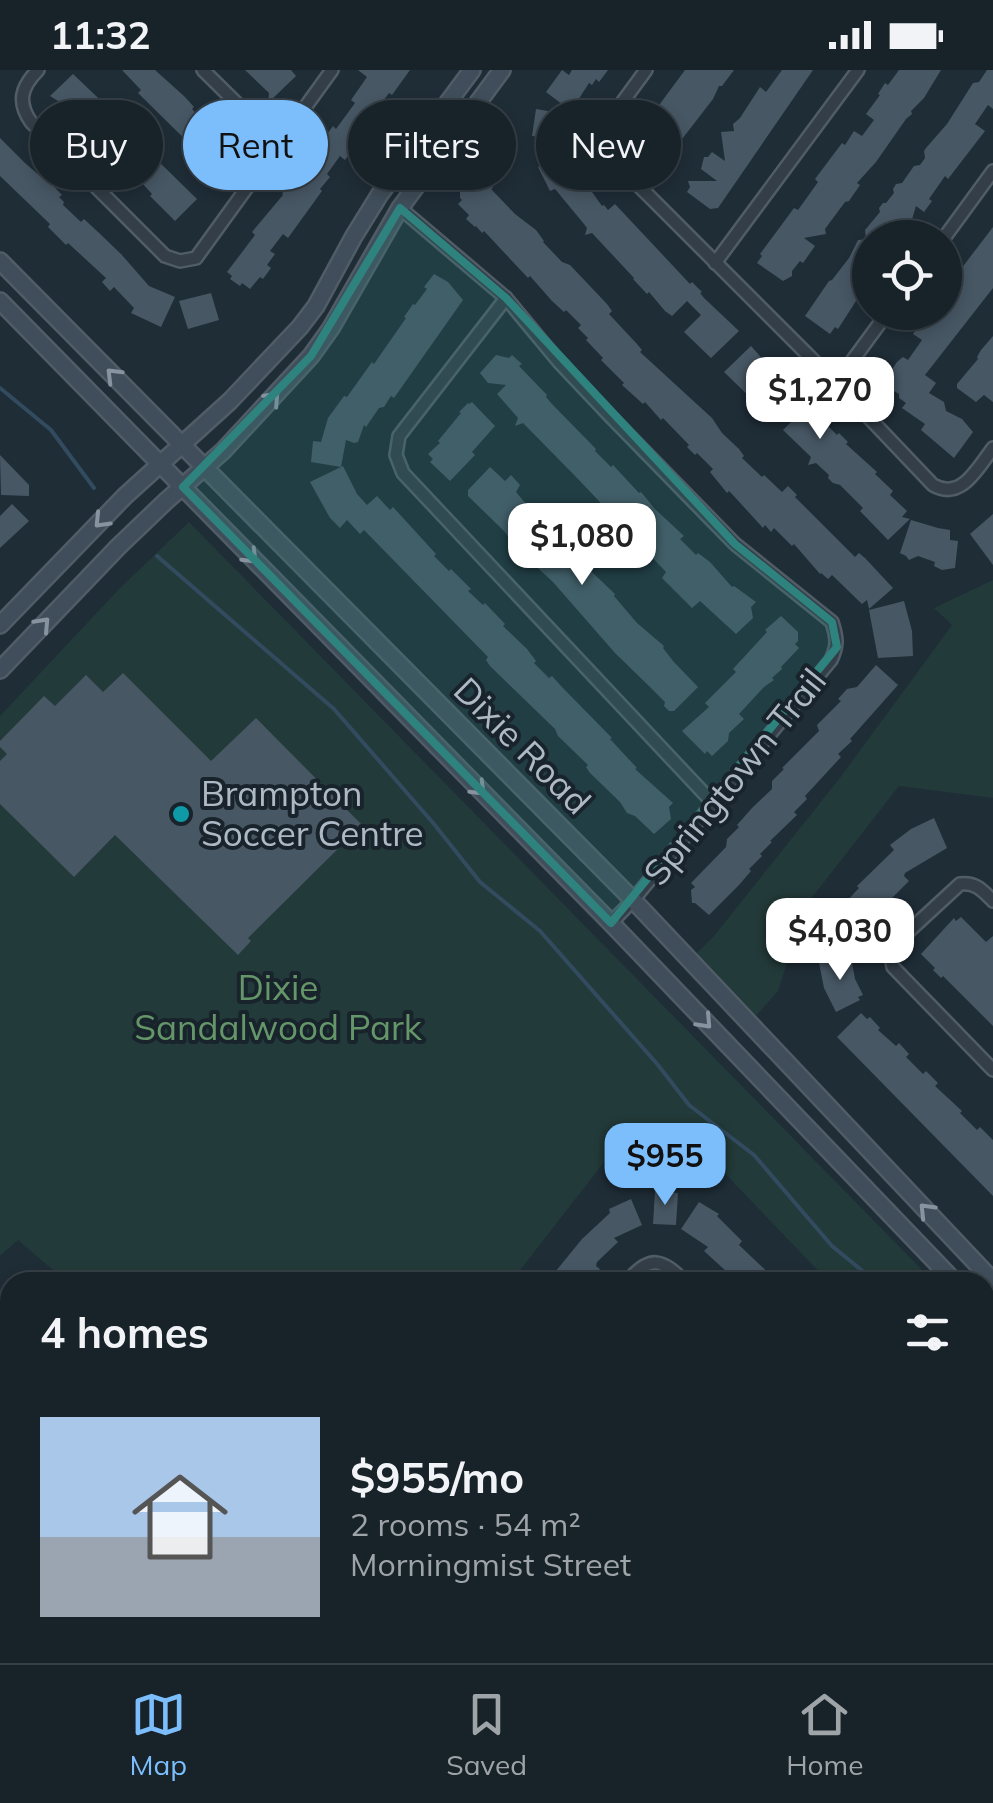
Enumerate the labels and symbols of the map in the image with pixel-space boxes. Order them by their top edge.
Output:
pin: $1,270 [739,357,901,442]
one-way arrow [107,368,125,386]
one-way arrow [261,391,279,410]
pin: $1,080 [501,503,663,588]
one-way arrow [95,510,113,528]
one-way arrow [240,545,258,563]
one-way arrow [31,617,49,636]
street label: Springtown Trail [633,659,835,894]
street label: Dixie Road [445,668,600,823]
place label: Brampton Soccer Centre [201,771,424,855]
one-way arrow [467,777,485,795]
marker: Brampton Soccer Centre [170,803,192,825]
pin: $4,030 [759,898,921,983]
park label: Dixie Sandalwood Park [134,965,423,1049]
one-way arrow [693,1011,711,1029]
pin: $955 [606,1123,724,1208]
one-way arrow [920,1203,938,1222]

